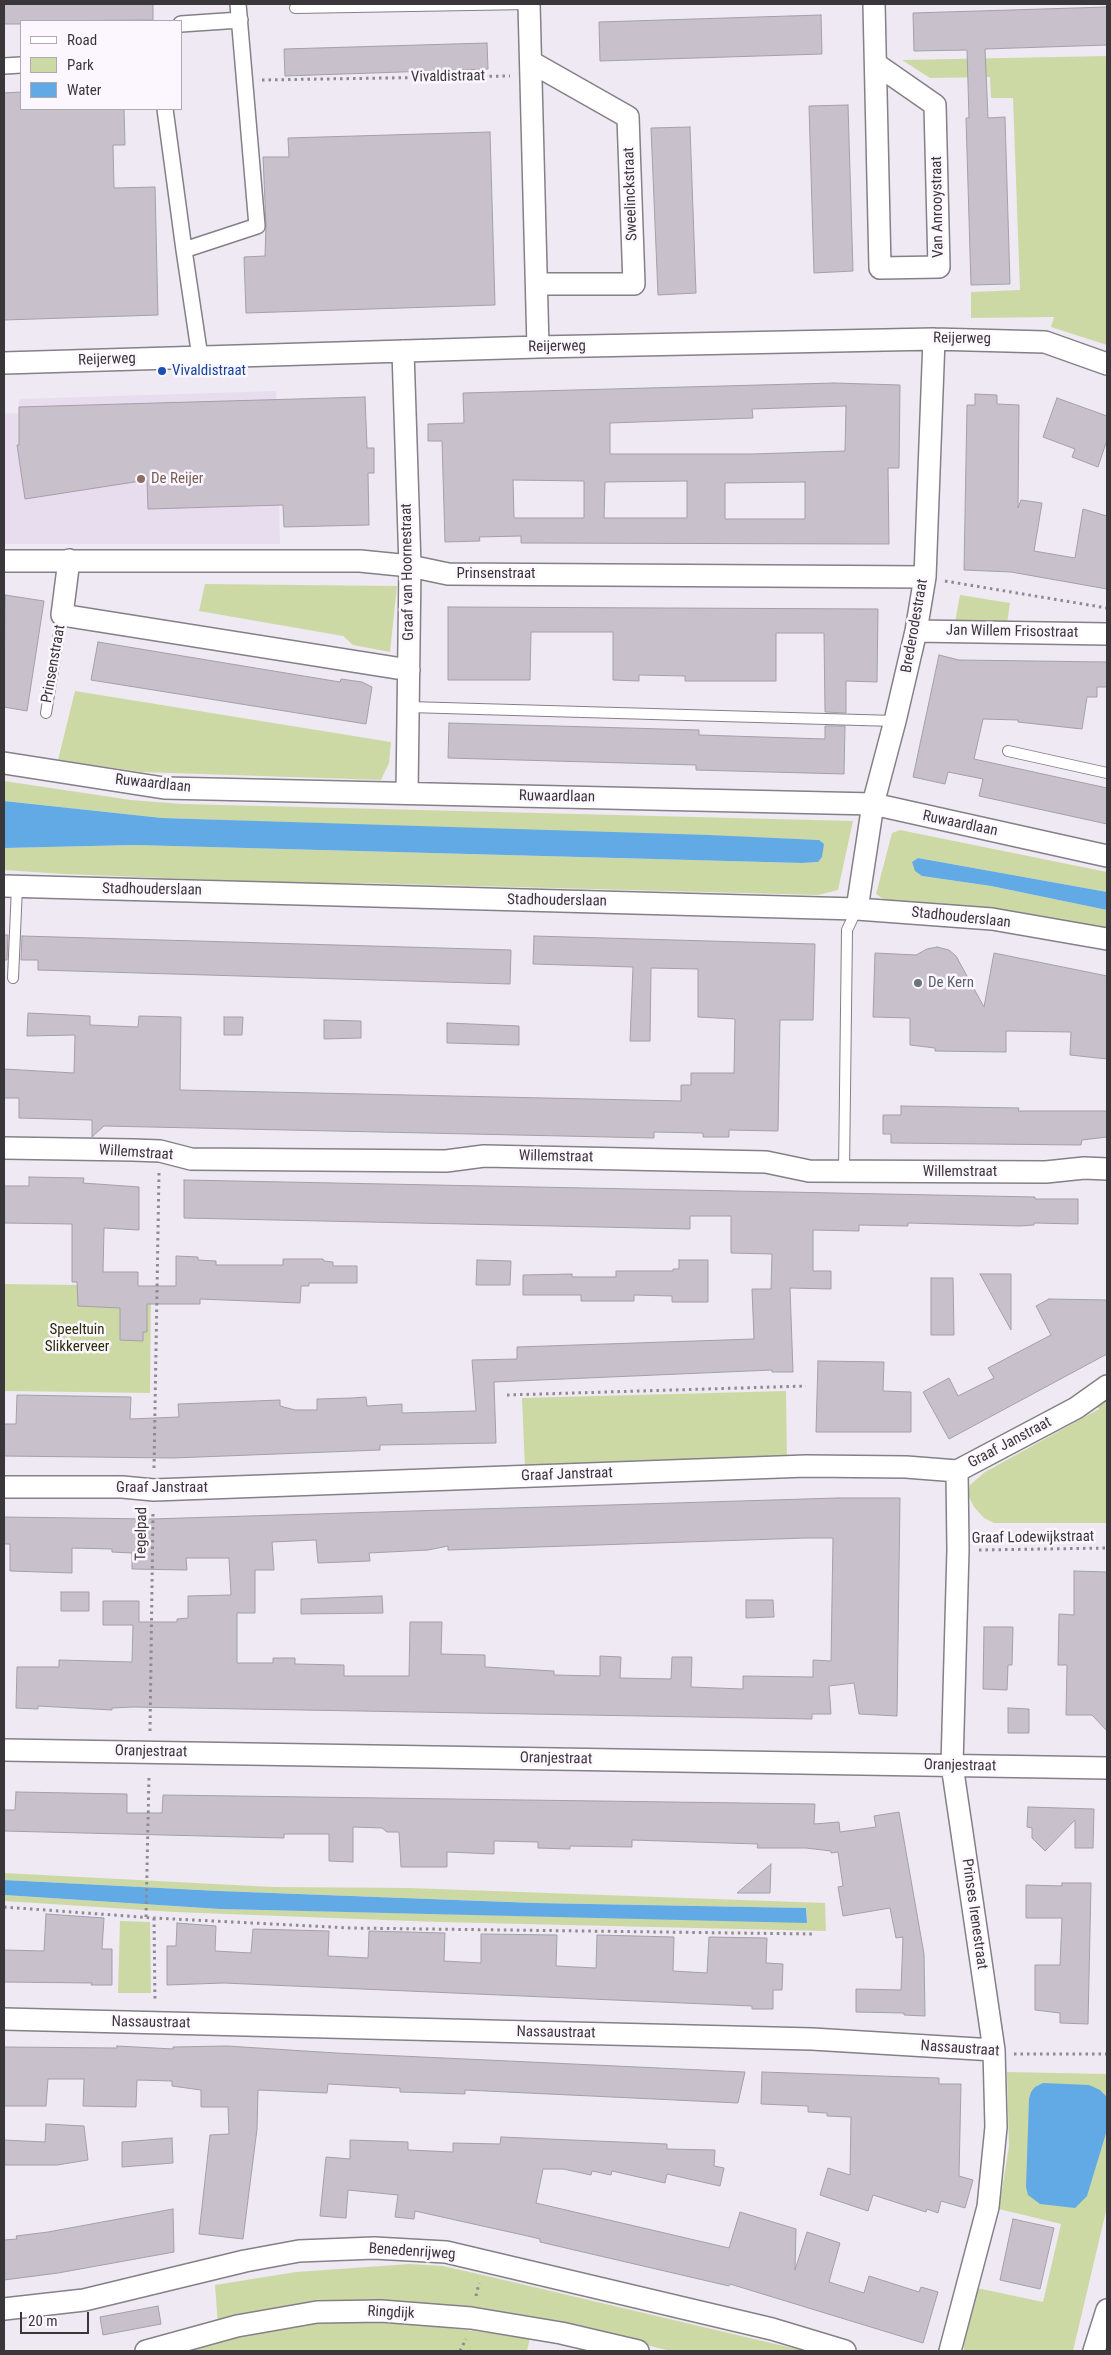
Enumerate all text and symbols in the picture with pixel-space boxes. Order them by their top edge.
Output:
legend [20,20,182,110]
text: Road [67,31,97,49]
text: Park [67,56,94,74]
street label: Vivaldistraat [411,67,485,87]
text: Water [67,81,101,99]
street label: Sweelinckstraat [620,147,642,241]
street label: Van Anrooystraat [928,156,948,258]
street label: Reijerweg [933,329,991,349]
street label: Reijerweg [528,337,586,357]
street label: Reijerweg [78,350,136,370]
place label: Vivaldistraat [172,362,246,380]
marker: Vivaldistraat [156,365,168,377]
place label: De Reijer [151,470,203,488]
marker: De Reijer [135,473,147,485]
street label: Graaf van Hoornestraat [398,503,418,641]
street label: Prinsenstraat [456,565,536,583]
street label: Brederodestraat [898,578,932,674]
street label: Jan Willem Frisostraat [946,622,1078,642]
street label: Prinsenstraat [38,623,70,705]
street label: Ruwaardlaan [114,771,192,797]
street label: Ruwaardlaan [519,787,595,807]
street label: Ruwaardlaan [921,807,999,841]
street label: Stadhouderslaan [102,880,202,900]
street label: Stadhouderslaan [507,891,607,911]
street label: Stadhouderslaan [910,904,1012,932]
place label: De Kern [928,974,974,992]
marker: De Kern [912,977,924,989]
street label: Willemstraat [98,1141,174,1165]
street label: Willemstraat [519,1147,593,1167]
street label: Willemstraat [923,1163,997,1181]
park label: Speeltuin Slikkerveer [45,1321,109,1356]
street label: Graaf Janstraat [965,1414,1055,1472]
street label: Graaf Janstraat [521,1464,613,1486]
street label: Graaf Janstraat [116,1479,208,1497]
street label: Tegelpad [133,1507,151,1561]
street label: Graaf Lodewijkstraat [972,1528,1094,1548]
street label: Oranjestraat [115,1742,187,1762]
street label: Oranjestraat [520,1749,592,1769]
street label: Oranjestraat [924,1756,996,1776]
street label: Prinses Irenestraat [957,1857,991,1971]
street label: Nassaustraat [111,2013,191,2033]
street label: Nassaustraat [516,2023,596,2043]
street label: Nassaustraat [920,2037,1000,2061]
street label: Benedenrijweg [368,2240,456,2264]
scale bar [22,2302,91,2334]
street label: Ringdijk [367,2303,415,2323]
text: 20 m [28,2312,58,2330]

